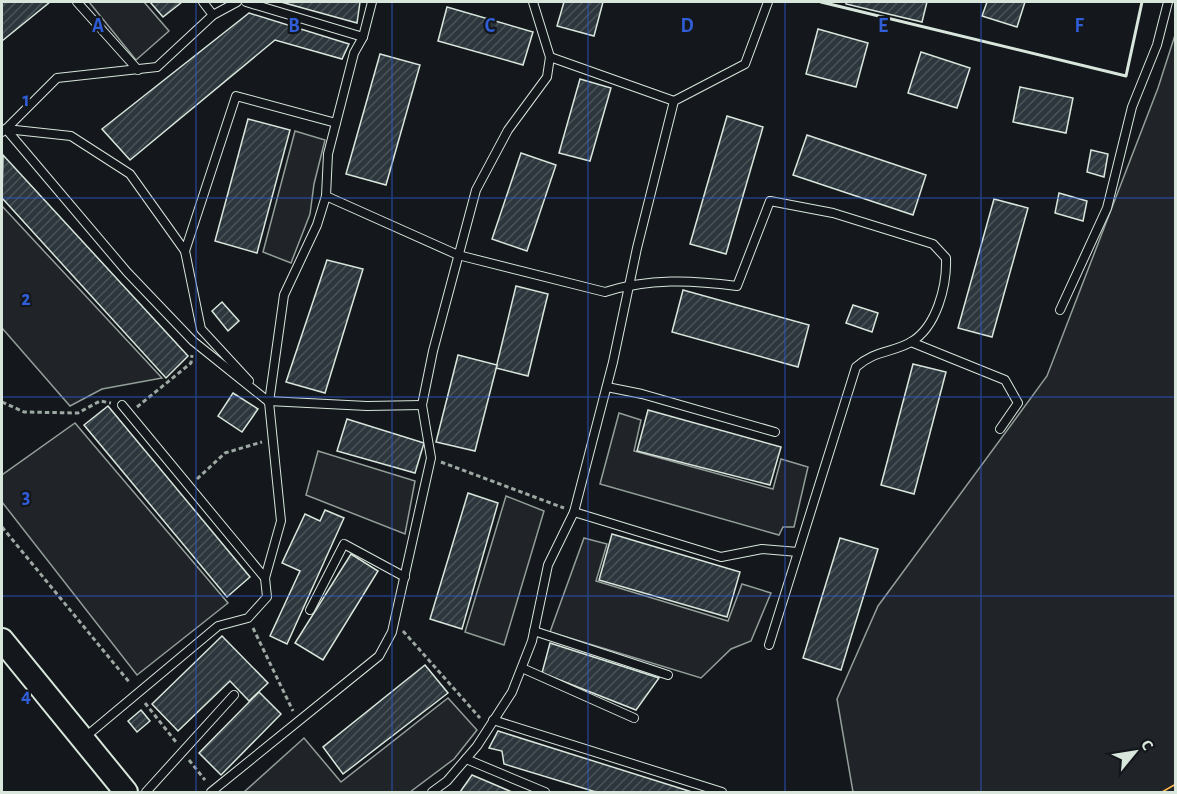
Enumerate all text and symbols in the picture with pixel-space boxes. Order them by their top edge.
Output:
text: A [92,16,104,36]
text: B [288,16,300,36]
text: C [485,16,496,36]
text: D [680,16,694,36]
text: E [878,16,888,36]
text: F [1074,16,1084,36]
text: 1 [22,90,30,110]
text: 2 [21,289,31,309]
text: 3 [22,487,30,507]
text: 4 [21,686,31,706]
north arrow [1105,722,1165,782]
text: С [1138,737,1156,753]

